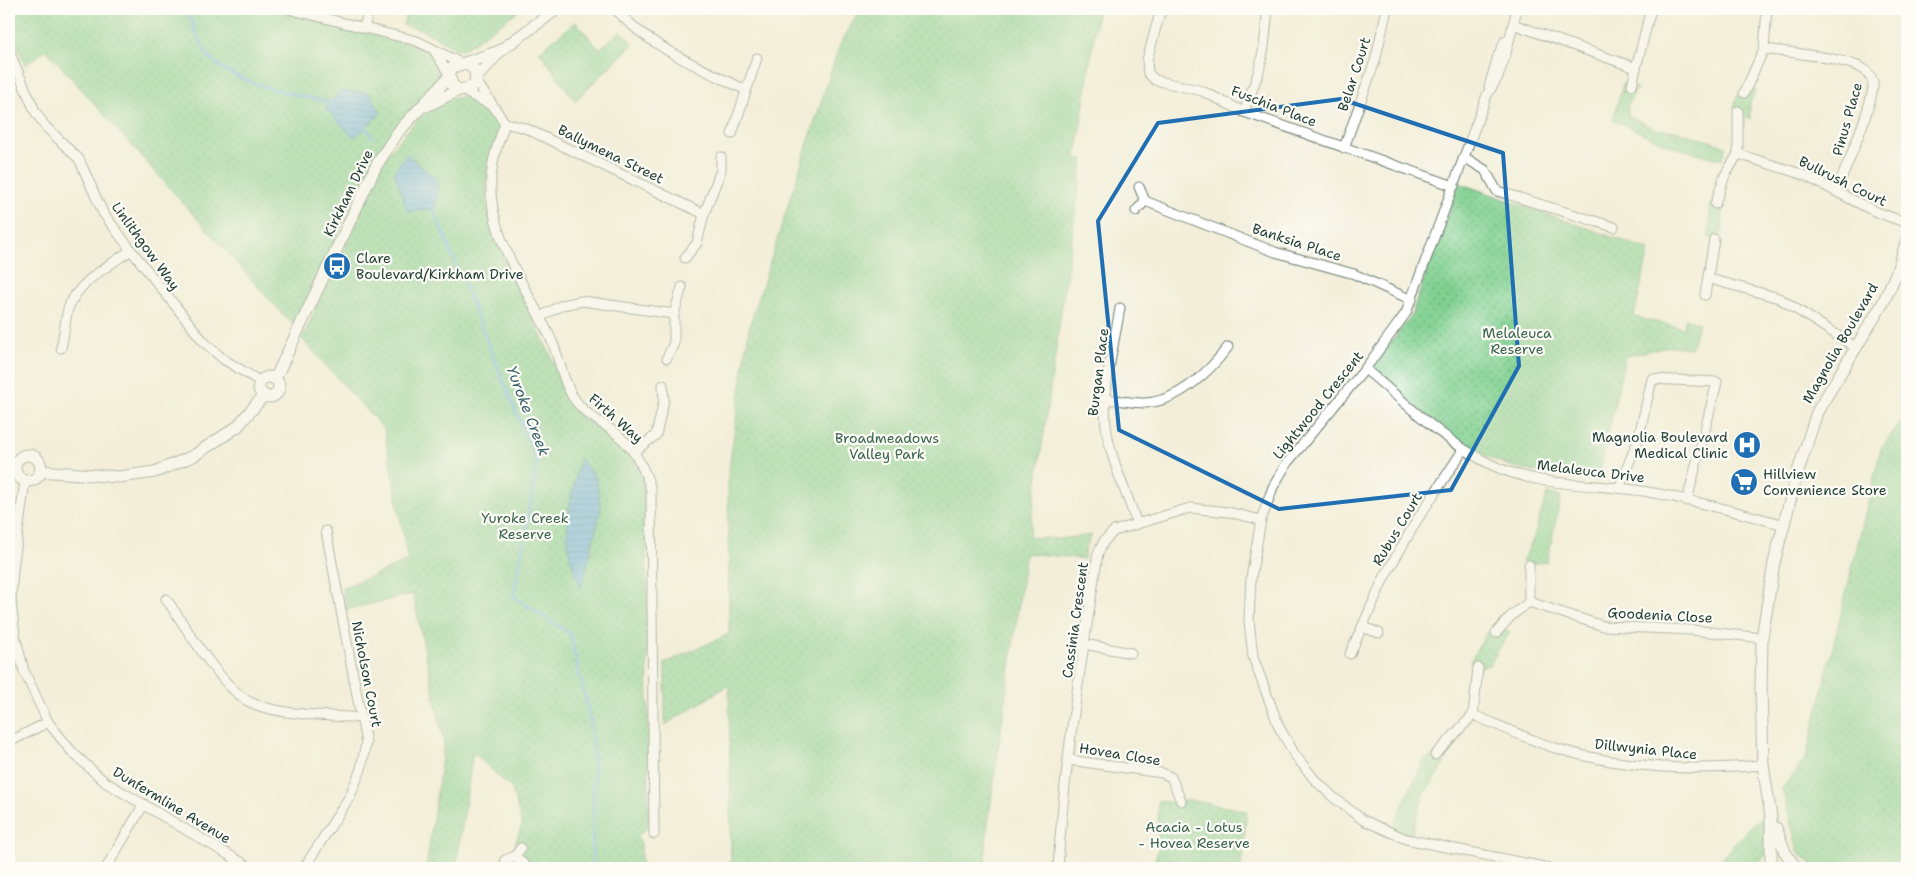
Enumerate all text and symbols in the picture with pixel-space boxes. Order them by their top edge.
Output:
street label: Belar Court [1334,35,1374,113]
street label: Pinus Place [1828,80,1866,158]
street label: Fuschia Place [1229,81,1319,131]
street label: Ballymena Street [555,121,667,187]
street label: Kirkham Drive [319,146,377,240]
street label: Bullrush Court [1796,152,1890,210]
street label: Linlithgow Way [108,198,184,294]
street label: Banksia Place [1250,219,1344,265]
place label: Clare Boulevard/Kirkham Drive [356,249,524,283]
bus stop icon: Clare Boulevard/Kirkham Drive [322,251,352,281]
street label: Magnolia Boulevard [1798,279,1882,406]
park label: Melaleuca Reserve [1482,324,1552,358]
street label: Burgan Place [1084,327,1112,417]
street label: Lightwood Crescent [1269,347,1367,463]
water label: Yuroke Creek [502,363,555,459]
street label: Firth Way [585,389,647,447]
place label: Magnolia Boulevard Medical Clinic [1592,428,1728,462]
park label: Broadmeadows Valley Park [835,429,939,463]
hospital icon: Magnolia Boulevard Medical Clinic [1732,430,1762,460]
street label: Melaleuca Drive [1536,455,1646,487]
place label: Hillview Convenience Store [1763,465,1887,499]
supermarket icon: Hillview Convenience Store [1729,467,1759,497]
street label: Rubus Court [1368,489,1426,569]
park label: Yuroke Creek Reserve [481,509,569,543]
street label: Cassinia Crescent [1058,561,1092,679]
street label: Goodenia Close [1607,603,1713,627]
street label: Nicholson Court [348,619,386,729]
street label: Dillwynia Place [1594,735,1698,763]
street label: Hovea Close [1078,739,1162,769]
street label: Dunfermline Avenue [110,763,234,847]
park label: Acacia - Lotus - Hovea Reserve [1138,818,1250,852]

